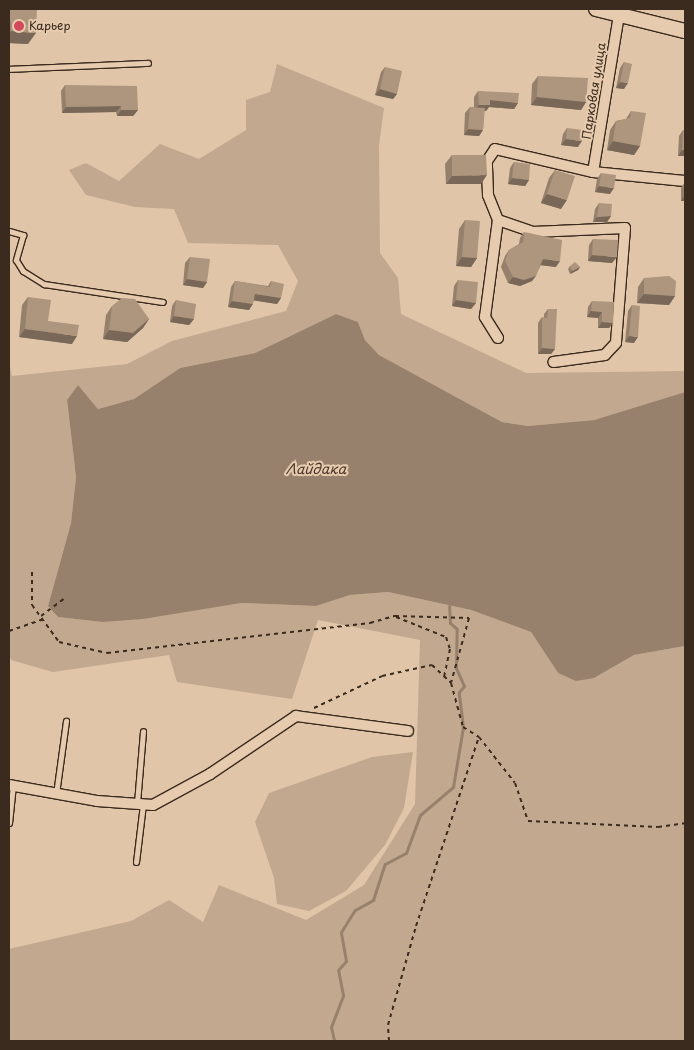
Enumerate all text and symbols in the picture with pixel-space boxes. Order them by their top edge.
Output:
place label: Карьер [29,19,71,33]
marker: Карьер [13,20,25,32]
street label: Парковая улица [579,41,609,141]
water label: Лайдака [286,461,346,477]

